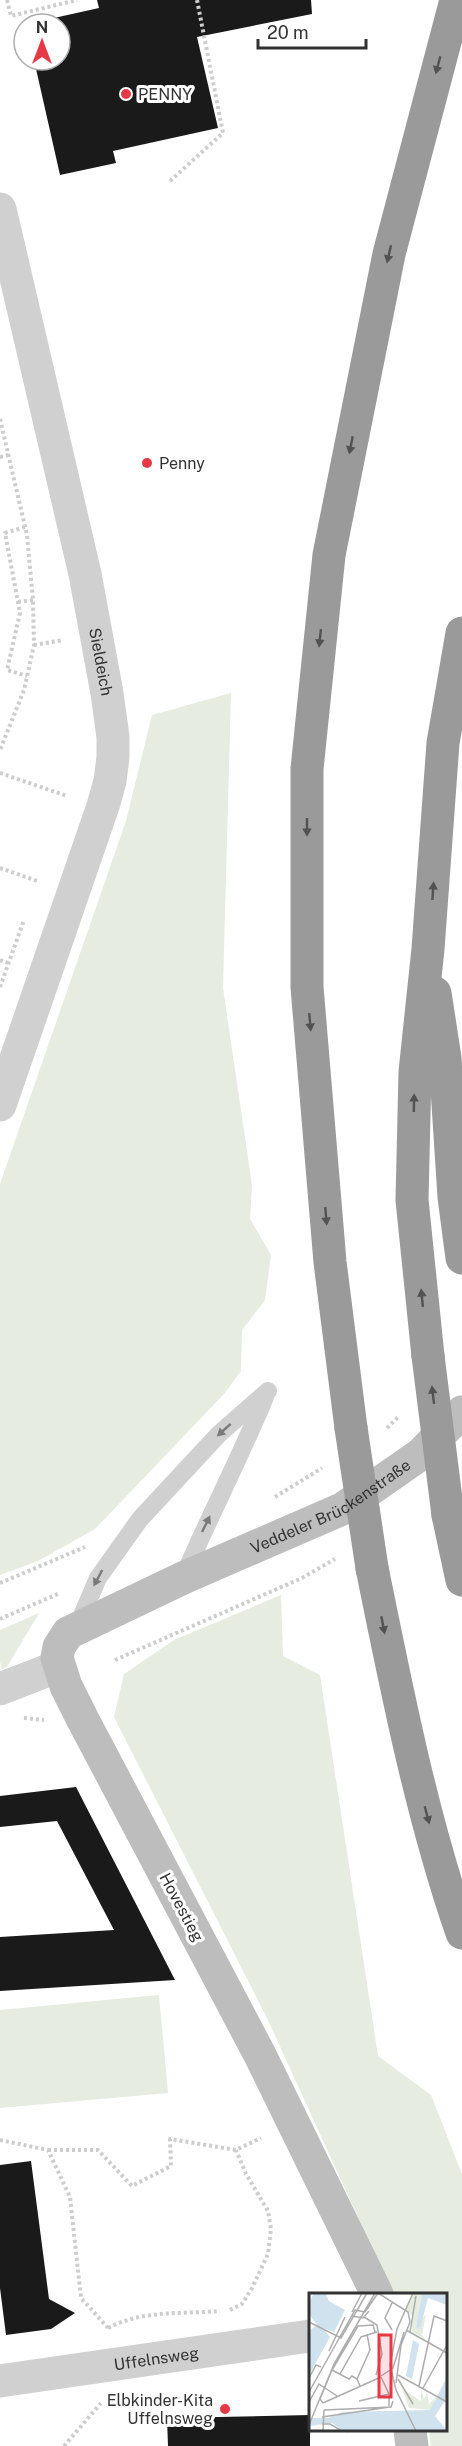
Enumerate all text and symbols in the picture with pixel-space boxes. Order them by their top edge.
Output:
north arrow [12,12,72,72]
scale bar [258,12,366,50]
text: N [36,18,48,37]
text: 20 m [267,22,309,43]
one-way arrow [433,56,443,75]
place label: PENNY [138,85,192,104]
marker: PENNY [119,87,133,101]
one-way arrow [384,245,394,263]
one-way arrow [346,436,355,455]
place label: Penny [159,454,205,473]
marker: Penny [140,456,154,470]
street label: Sieldeich [85,626,116,697]
one-way arrow [315,628,325,647]
one-way arrow [302,818,312,837]
one-way arrow [428,882,437,901]
one-way arrow [305,1013,314,1032]
one-way arrow [409,1094,419,1113]
one-way arrow [321,1207,331,1226]
one-way arrow [417,1288,427,1307]
one-way arrow [428,1385,438,1404]
one-way arrow [216,1423,231,1437]
street label: Veddeler Brückenstraße [247,1455,414,1558]
one-way arrow [201,1516,211,1533]
one-way arrow [93,1570,103,1587]
one-way arrow [379,1616,388,1635]
one-way arrow [423,1806,432,1824]
street label: Hovestieg [156,1870,208,1945]
inset map [309,2293,447,2431]
street label: Uffelnsweg [113,2343,200,2374]
place label: Elbkinder-Kita Uffelnsweg [107,2391,213,2428]
marker: Elbkinder-Kita Uffelnsweg [218,2402,232,2416]

